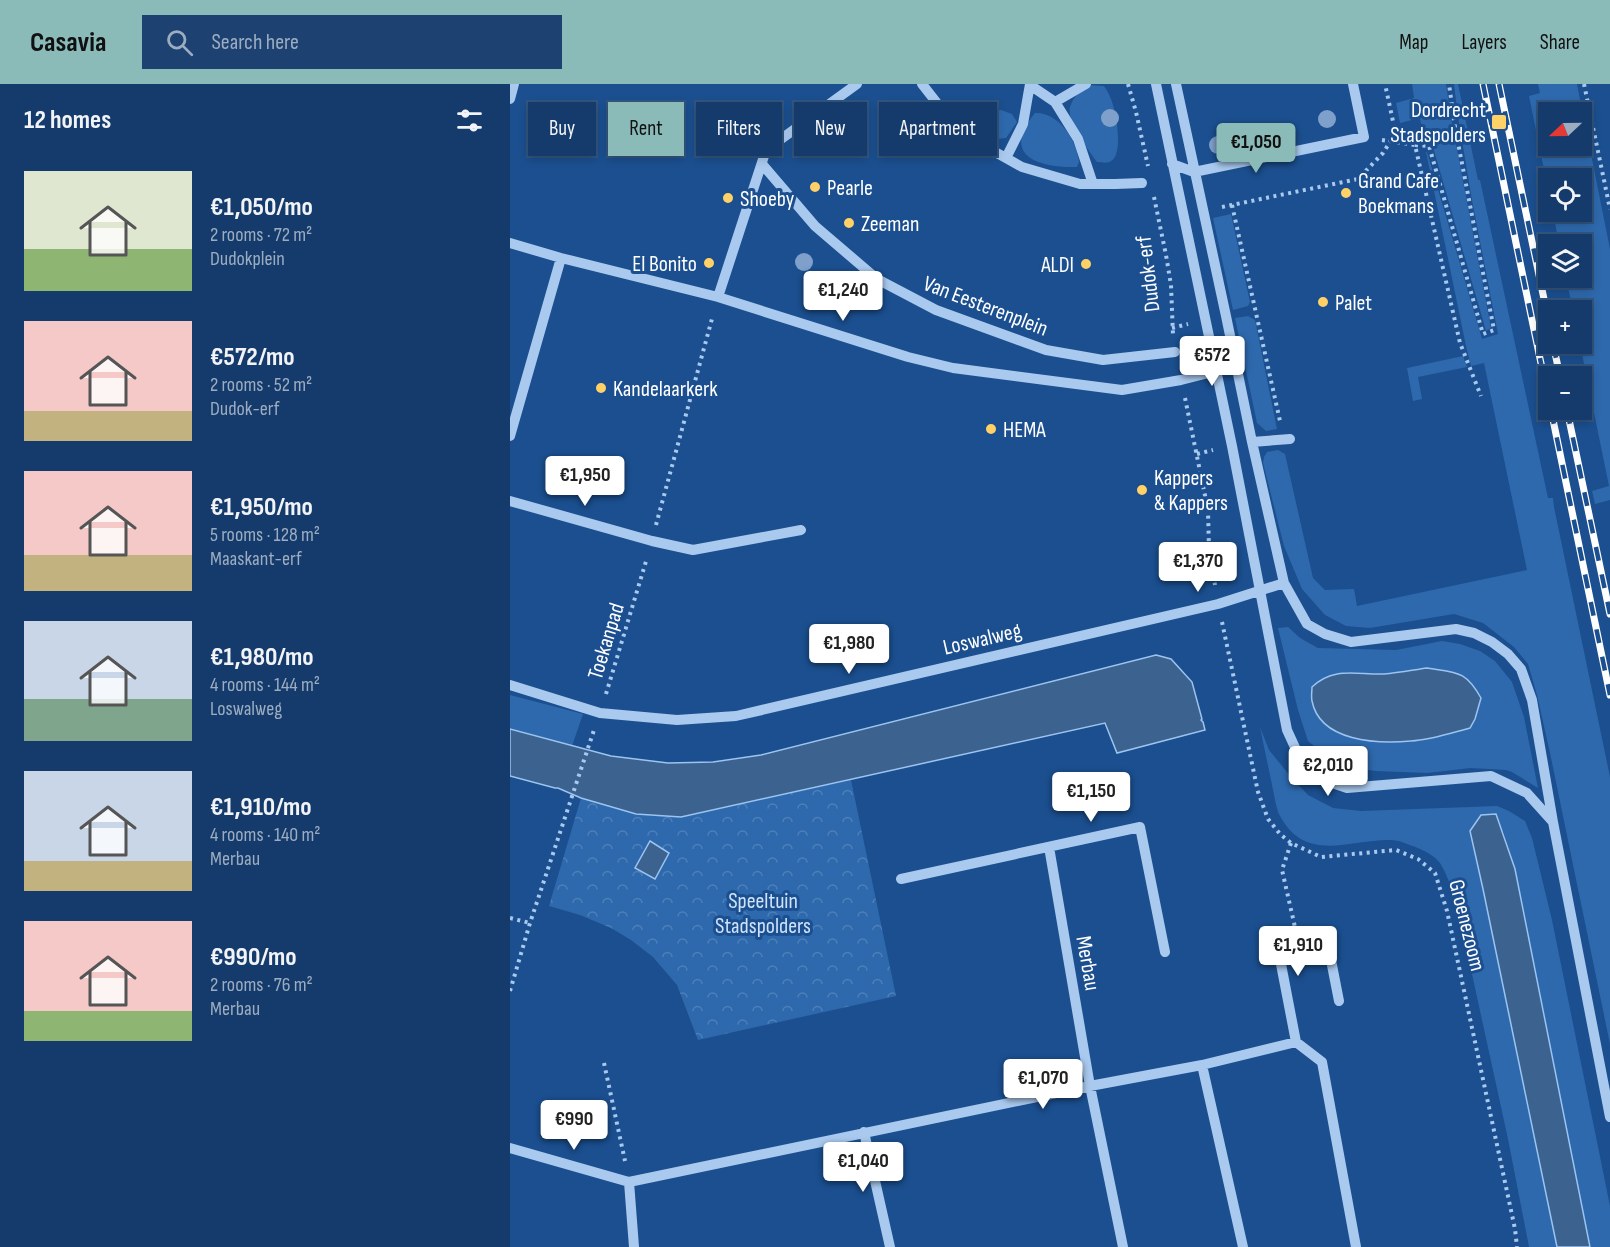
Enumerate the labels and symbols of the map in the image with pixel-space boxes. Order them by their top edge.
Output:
place label: Dordrecht Stadspolders [1390,97,1486,149]
north arrow [1538,102,1592,156]
marker: Dordrecht Stadspolders [1490,113,1508,131]
pin: €1,050 [1207,123,1305,174]
place label: Grand Cafe Boekmans [1358,168,1439,220]
place label: Pearle [827,175,873,202]
marker: Pearle [808,180,822,194]
place label: Shoeby [740,186,795,213]
marker: Grand Cafe Boekmans [1339,186,1353,200]
marker: Shoeby [721,191,735,205]
place label: Zeeman [861,211,919,238]
marker: Zeeman [842,216,856,230]
street label: Dudok-erf [1130,234,1167,313]
place label: El Bonito [632,251,697,278]
place label: ALDI [1040,252,1074,279]
marker: El Bonito [702,256,716,270]
marker: ALDI [1079,257,1093,271]
street label: Van Eesterenplein [919,270,1052,343]
pin: €1,240 [794,271,892,322]
place label: Palet [1335,290,1372,317]
marker: Palet [1316,295,1330,309]
pin: €572 [1176,336,1248,387]
place label: Kandelaarkerk [613,376,718,403]
marker: Kandelaarkerk [594,381,608,395]
place label: HEMA [1003,417,1046,444]
marker: HEMA [984,422,998,436]
pin: €1,950 [536,456,634,507]
place label: Kappers & Kappers [1154,465,1228,517]
marker: Kappers & Kappers [1135,483,1149,497]
pin: €1,370 [1149,542,1247,593]
street label: Toekanpad [582,600,631,683]
street label: Loswalweg [941,617,1024,662]
pin: €1,980 [800,624,898,675]
pin: €2,010 [1279,746,1377,797]
pin: €1,150 [1042,772,1140,823]
street label: Groenezoom [1442,877,1491,974]
park label: Speeltuin Stadspolders [715,888,811,940]
pin: €1,910 [1249,926,1347,977]
street label: Merbau [1069,934,1106,993]
pin: €1,070 [994,1059,1092,1110]
pin: €990 [538,1100,610,1151]
pin: €1,040 [814,1142,912,1193]

